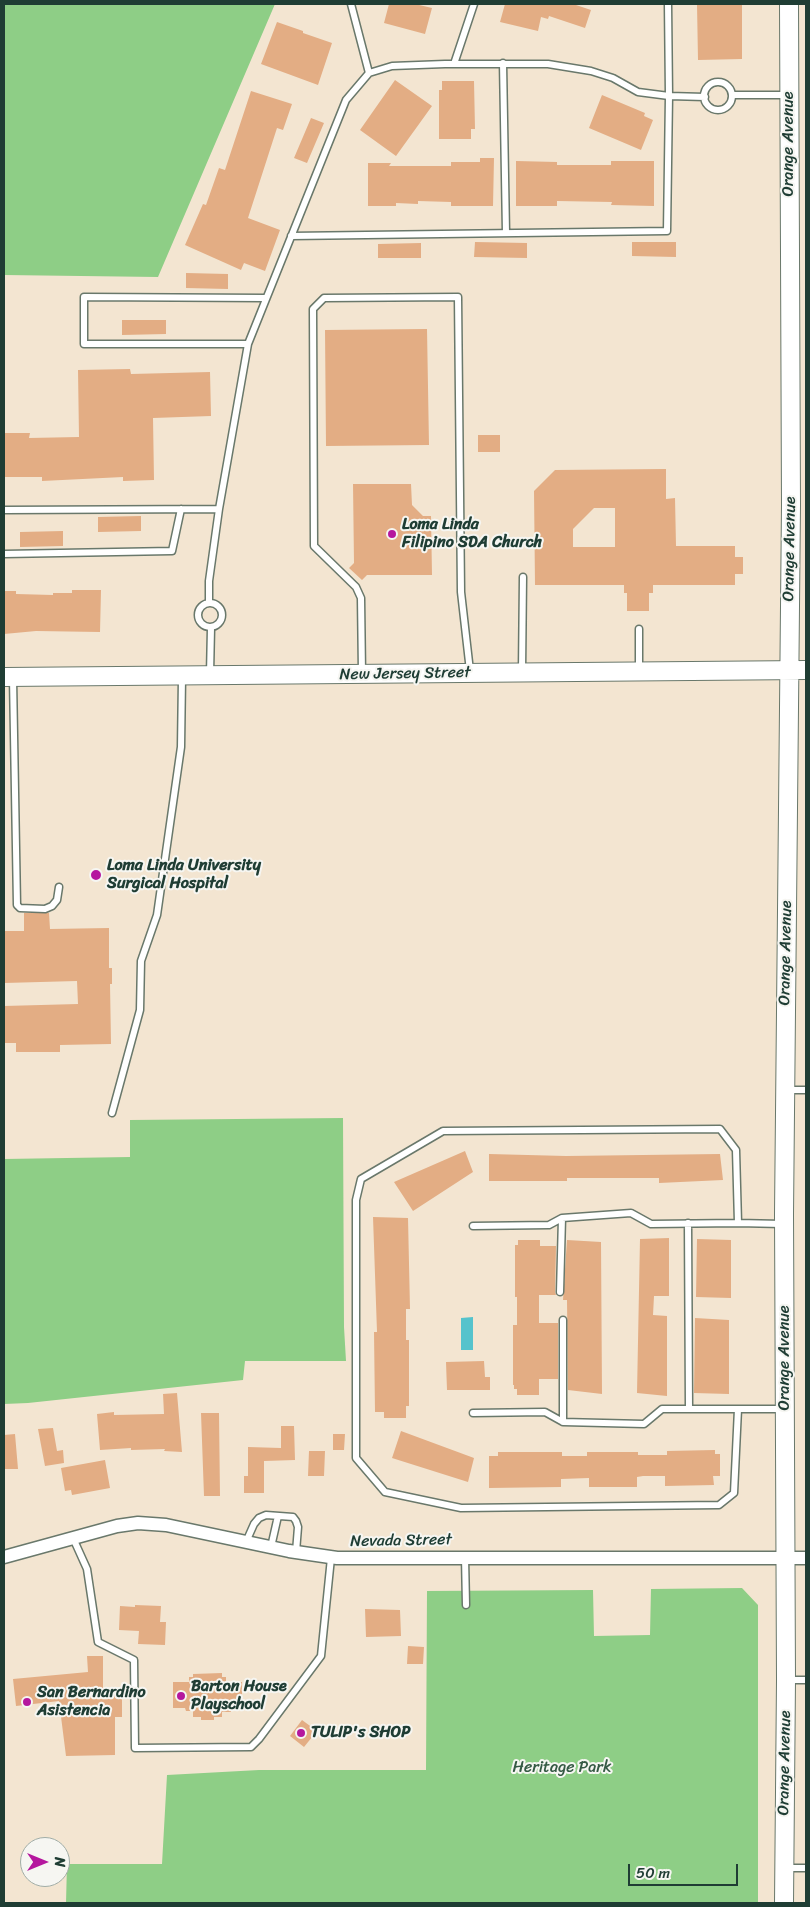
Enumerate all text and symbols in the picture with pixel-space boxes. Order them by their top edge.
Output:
street label: Orange Avenue [779,91,799,197]
street label: Orange Avenue [779,496,801,602]
place label: Loma Linda Filipino SDA Church [402,515,542,553]
marker: Loma Linda Filipino SDA Church [386,528,398,540]
street label: New Jersey Street [339,663,471,685]
place label: Loma Linda University Surgical Hospital [107,856,261,894]
marker: Loma Linda University Surgical Hospital [89,868,103,882]
street label: Orange Avenue [775,900,797,1006]
street label: Orange Avenue [775,1305,795,1411]
street label: Nevada Street [350,1531,452,1551]
place label: Barton House Playschool [191,1677,287,1715]
place label: San Bernardino Asistencia [37,1683,146,1721]
marker: Barton House Playschool [175,1690,187,1702]
marker: San Bernardino Asistencia [21,1696,33,1708]
street label: Orange Avenue [774,1710,796,1816]
place label: TULIP's SHOP [311,1723,410,1743]
marker: TULIP's SHOP [295,1727,307,1739]
park label: Heritage Park [513,1758,611,1778]
north arrow [20,1837,70,1887]
scale bar [630,1854,740,1886]
text: N [47,1857,72,1867]
text: 50 m [636,1860,670,1886]

